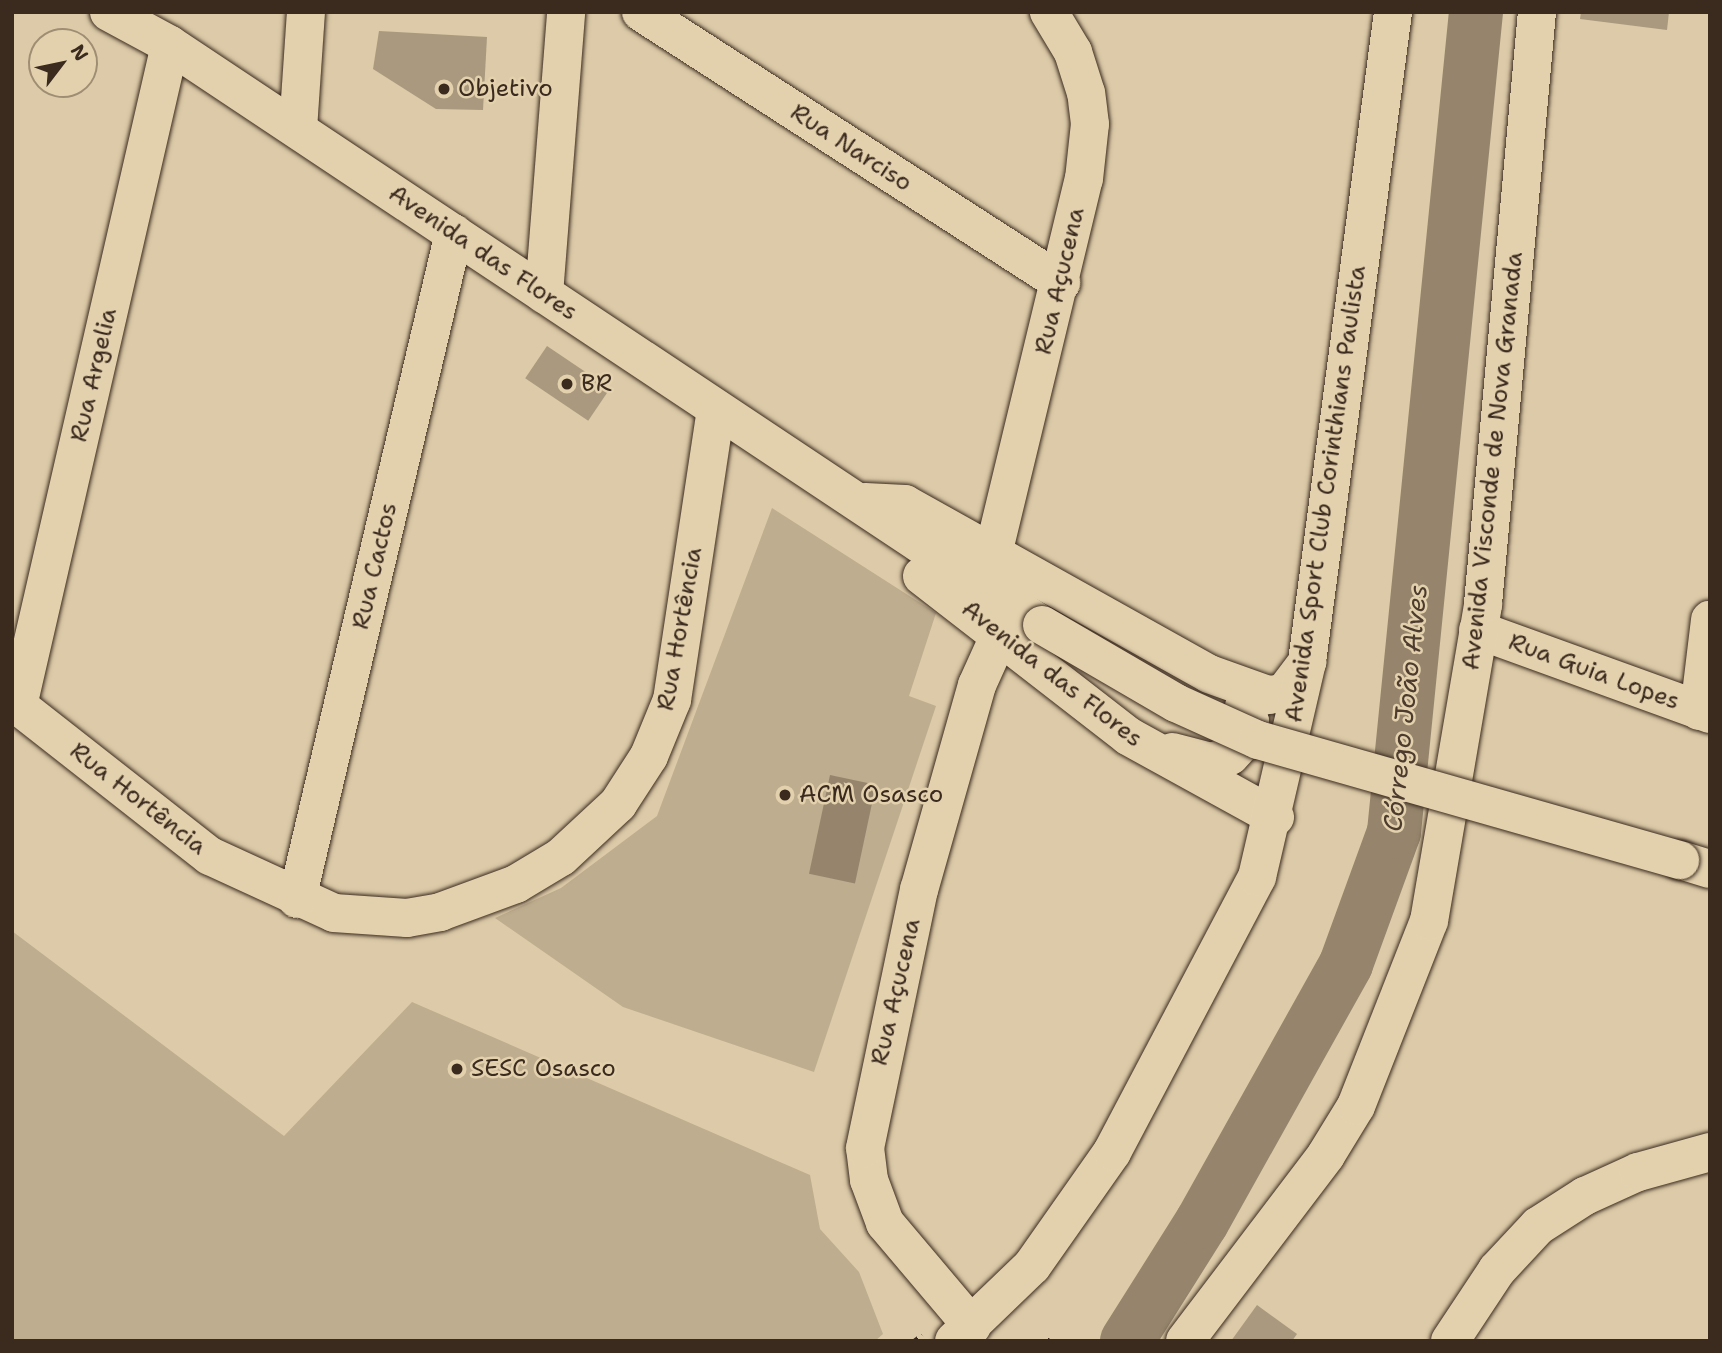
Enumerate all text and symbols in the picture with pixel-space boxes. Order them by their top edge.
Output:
north arrow [28,28,98,98]
text: N [65,40,94,66]
place label: Objetivo [458,75,553,103]
marker: Objetivo [436,81,452,97]
street label: Rua Narciso [785,98,917,198]
street label: Avenida das Flores [383,179,583,327]
street label: Rua Açucena [1029,205,1091,357]
street label: Avenida Visconde de Nova Granada [1457,250,1529,672]
street label: Avenida Sport Club Corinthians Paulista [1280,264,1372,724]
street label: Rua Argelia [65,305,123,445]
place label: BR [581,370,612,398]
marker: BR [559,376,575,392]
street label: Rua Cactos [346,500,404,632]
street label: Rua Hortência [651,545,709,713]
water label: Córrego João Alves [1377,583,1433,833]
street label: Avenida das Flores [956,594,1148,754]
street label: Rua Guia Lopes [1505,628,1683,716]
street label: Rua Hortência [64,737,212,861]
place label: ACM Osasco [799,781,943,809]
marker: ACM Osasco [777,787,793,803]
street label: Rua Açucena [865,916,927,1068]
place label: SESC Osasco [471,1055,616,1083]
marker: SESC Osasco [449,1061,465,1077]

